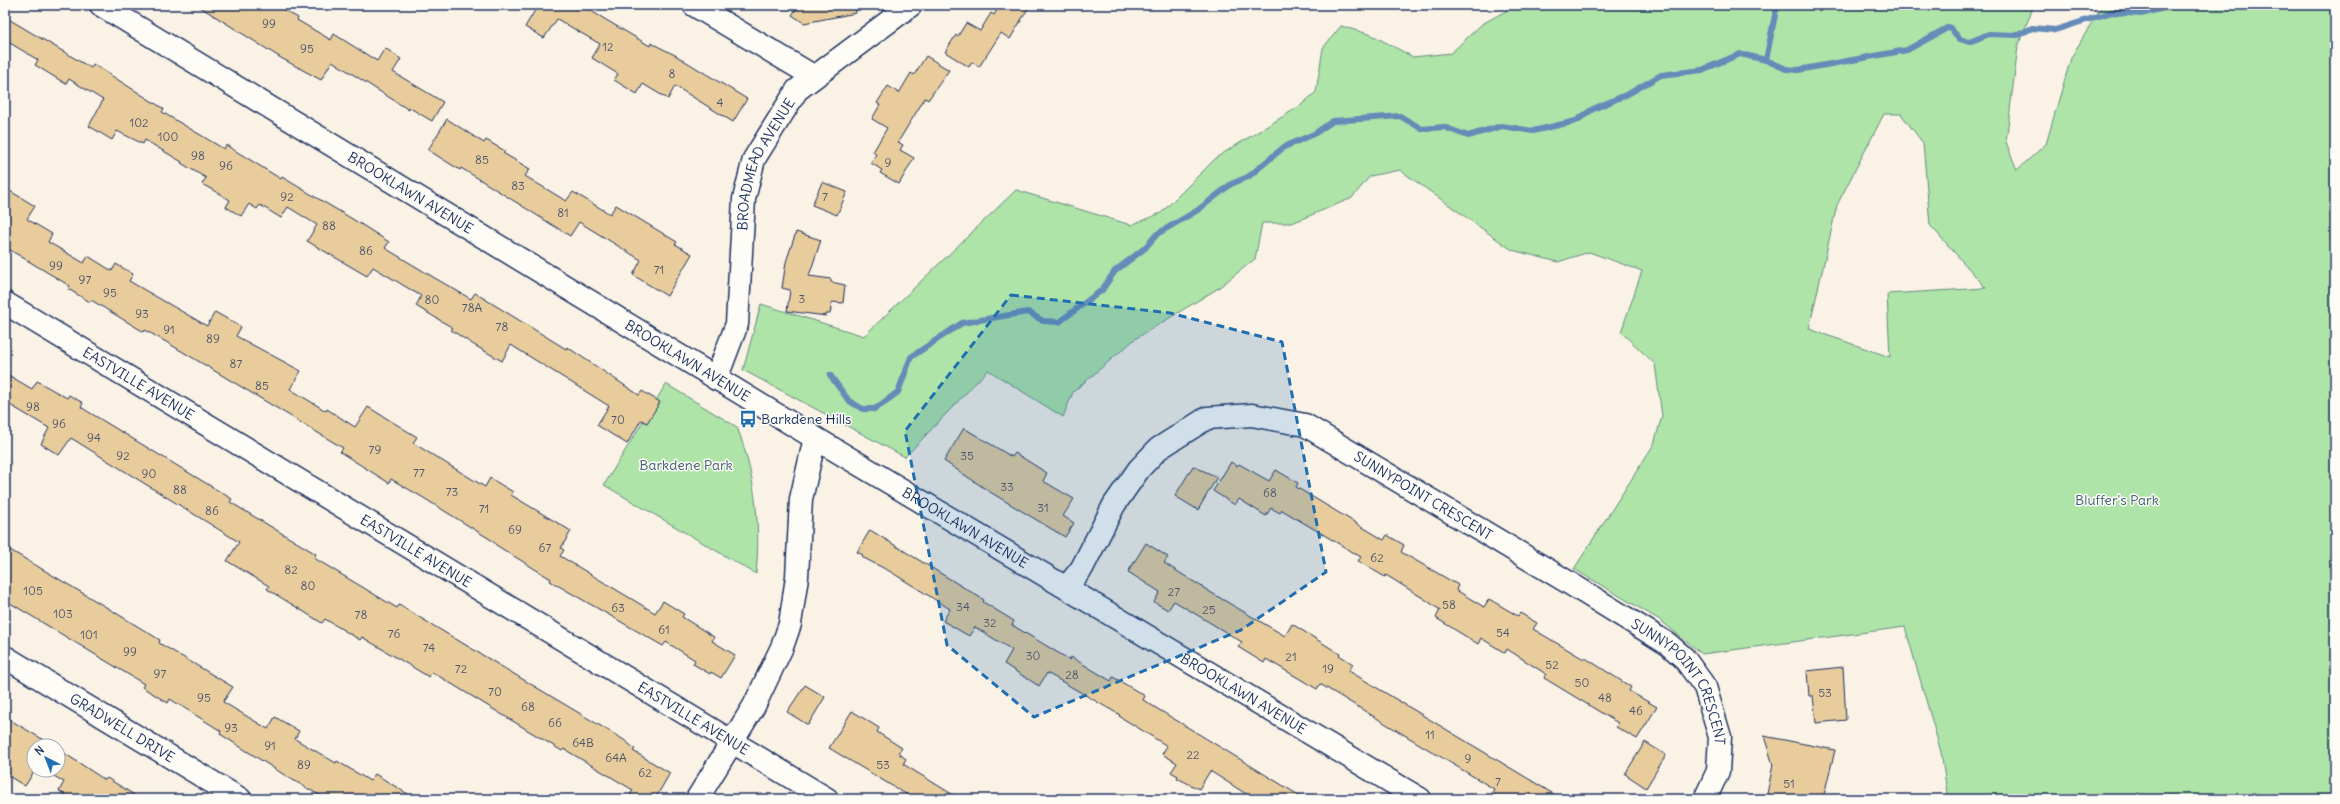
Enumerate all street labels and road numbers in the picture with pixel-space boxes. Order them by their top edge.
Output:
street label: BROADMEAD AVENUE [733,95,799,231]
street label: BROOKLAWN AVENUE [345,148,477,238]
street label: BROOKLAWN AVENUE [622,316,754,406]
street label: EASTVILLE AVENUE [80,343,198,424]
street label: SUNNYPOINT CRESCENT [1351,447,1496,544]
street label: BROOKLAWN AVENUE [899,483,1031,572]
street label: EASTVILLE AVENUE [357,510,475,592]
street label: SUNNYPOINT CRESCENT [1628,615,1729,745]
street label: BROOKLAWN AVENUE [1177,649,1310,738]
street label: EASTVILLE AVENUE [634,678,752,759]
street label: GRADWELL DRIVE [67,689,178,766]

